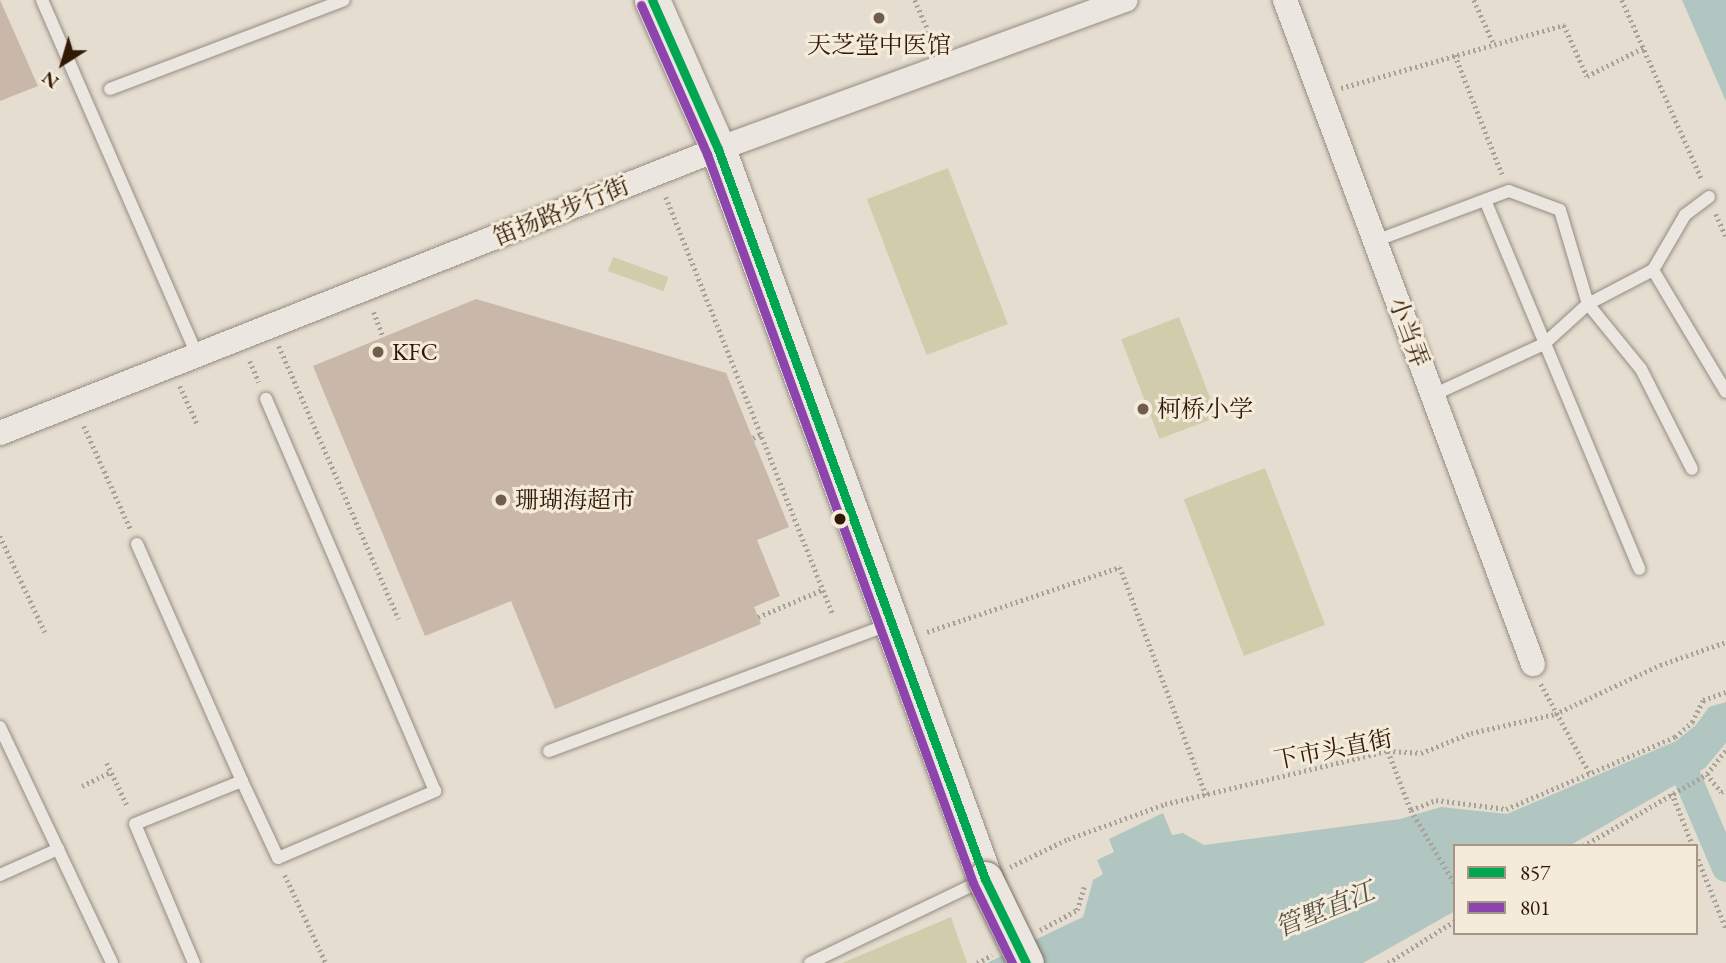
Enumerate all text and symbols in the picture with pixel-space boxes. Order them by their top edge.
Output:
marker: 天芝堂中医馆 [869,8,889,28]
north arrow [28,28,98,98]
place label: 天芝堂中医馆 [807,31,951,59]
text: N [36,66,64,95]
street label: 笛扬路步行街 [489,171,633,251]
street label: 小当弄 [1383,293,1435,371]
place label: KFC [392,338,438,366]
marker: KFC [370,344,386,360]
place label: 柯桥小学 [1157,395,1253,423]
marker: 柯桥小学 [1135,401,1151,417]
place label: 珊瑚海超市 [515,486,635,514]
marker: 珊瑚海超市 [493,492,509,508]
unlabelled marker [833,512,847,526]
street label: 下市头直街 [1271,723,1395,775]
legend [1453,844,1698,935]
text: 857 [1520,859,1550,886]
water label: 管墅直江 [1271,876,1379,944]
text: 801 [1520,894,1550,921]

